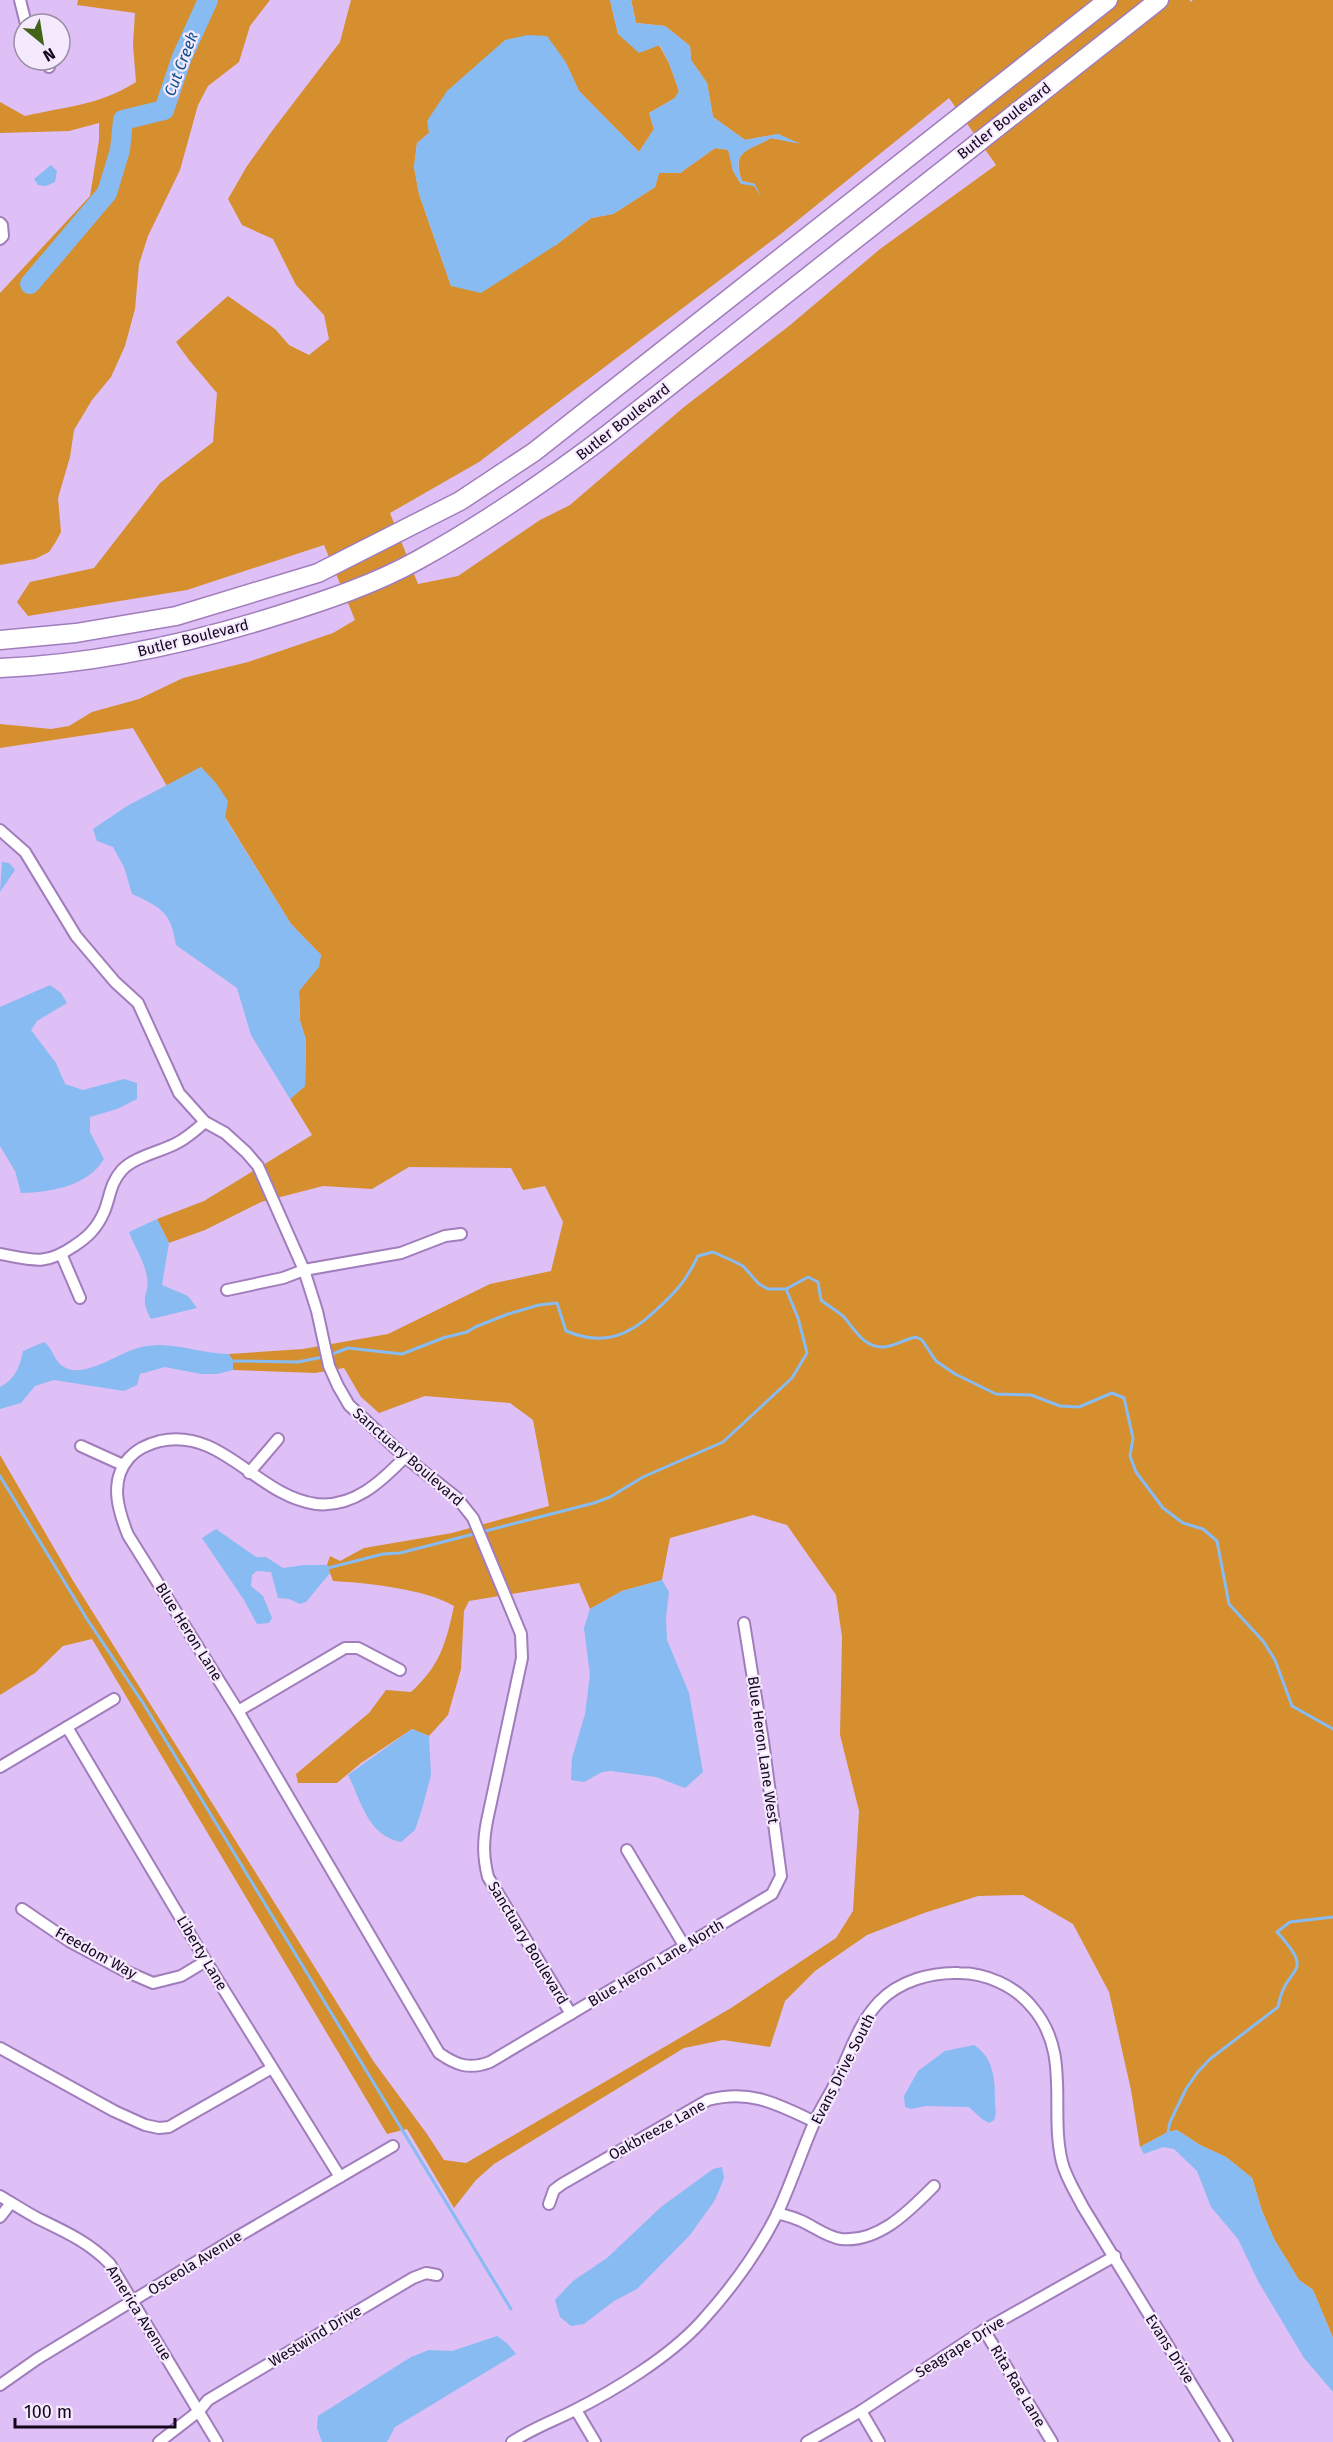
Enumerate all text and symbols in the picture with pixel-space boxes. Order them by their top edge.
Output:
north arrow [12,12,72,72]
water label: Cut Creek [160,29,202,99]
text: N [40,44,59,65]
street label: Butler Boulevard [954,79,1054,163]
street label: Butler Boulevard [573,380,673,464]
street label: Butler Boulevard [136,615,250,661]
street label: Sanctuary Boulevard [349,1404,467,1510]
street label: Blue Heron Lane [152,1580,226,1684]
street label: Blue Heron Lane West [744,1675,782,1826]
street label: Sanctuary Boulevard [484,1878,572,2008]
street label: Liberty Lane [173,1912,231,1994]
street label: Blue Heron Lane North [585,1915,727,2011]
street label: Freedom Way [52,1923,140,1983]
street label: Evans Drive South [807,2011,879,2127]
street label: Oakbreeze Lane [606,2096,708,2164]
street label: Osceola Avenue [145,2227,245,2299]
street label: America Avenue [103,2262,175,2364]
street label: Westwind Drive [265,2301,365,2371]
street label: Evans Drive [1142,2311,1198,2387]
street label: Seagrape Drive [912,2312,1008,2382]
street label: Rita Rae Lane [986,2342,1050,2430]
scale bar [15,2391,176,2429]
text: 100 m [24,2401,72,2423]

